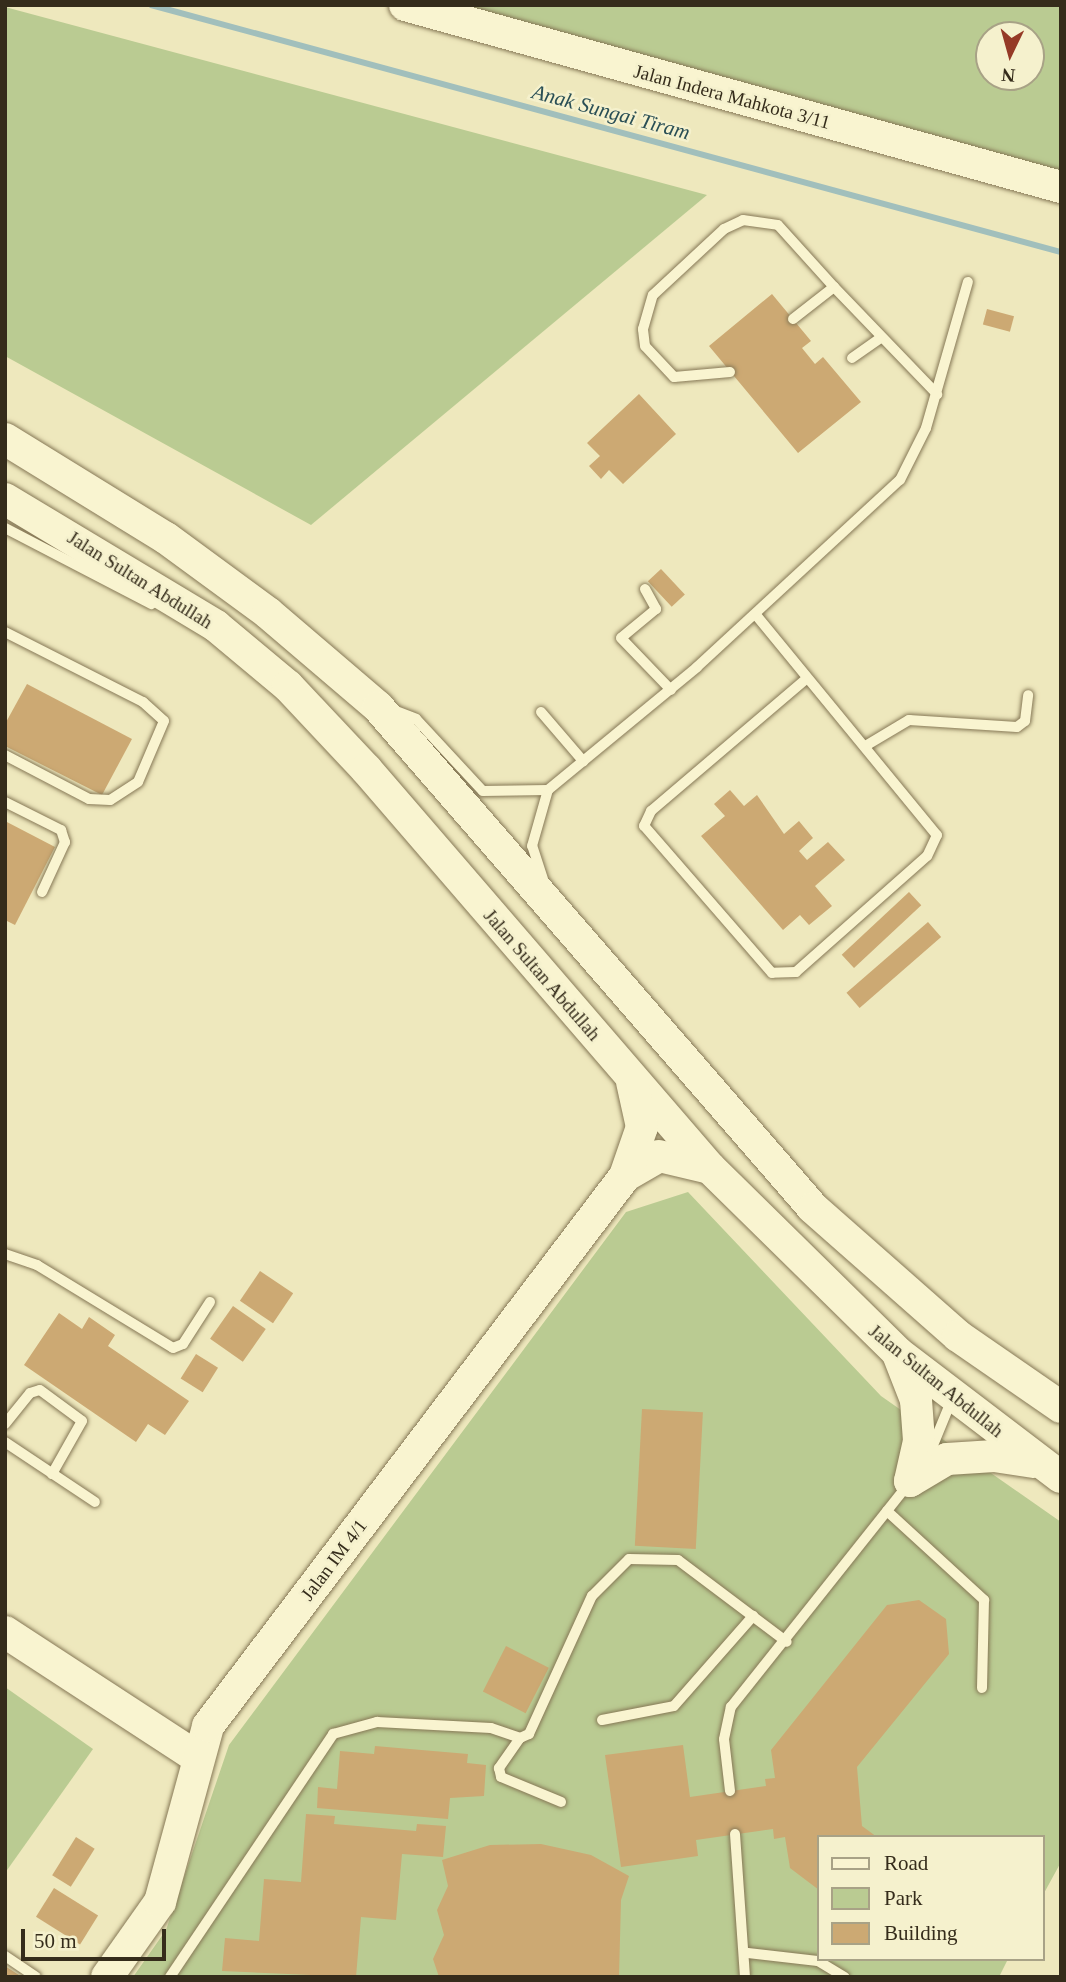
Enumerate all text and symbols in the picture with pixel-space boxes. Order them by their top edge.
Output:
north arrow [975,21,1045,91]
street label: Jalan Indera Mahkota 3/11 [631,60,833,134]
text: N [1001,64,1016,86]
water label: Anak Sungai Tiram [529,79,693,145]
street label: Jalan Sultan Abdullah [63,526,217,634]
street label: Jalan Sultan Abdullah [478,904,606,1046]
street label: Jalan Sultan Abdullah [864,1319,1008,1443]
street label: Jalan IM 4/1 [296,1515,372,1605]
legend [818,1835,1045,1961]
text: Road [884,1851,928,1875]
text: Park [884,1886,923,1910]
scale bar [24,1916,170,1960]
text: Building [884,1921,958,1945]
text: 50 m [34,1929,77,1953]

